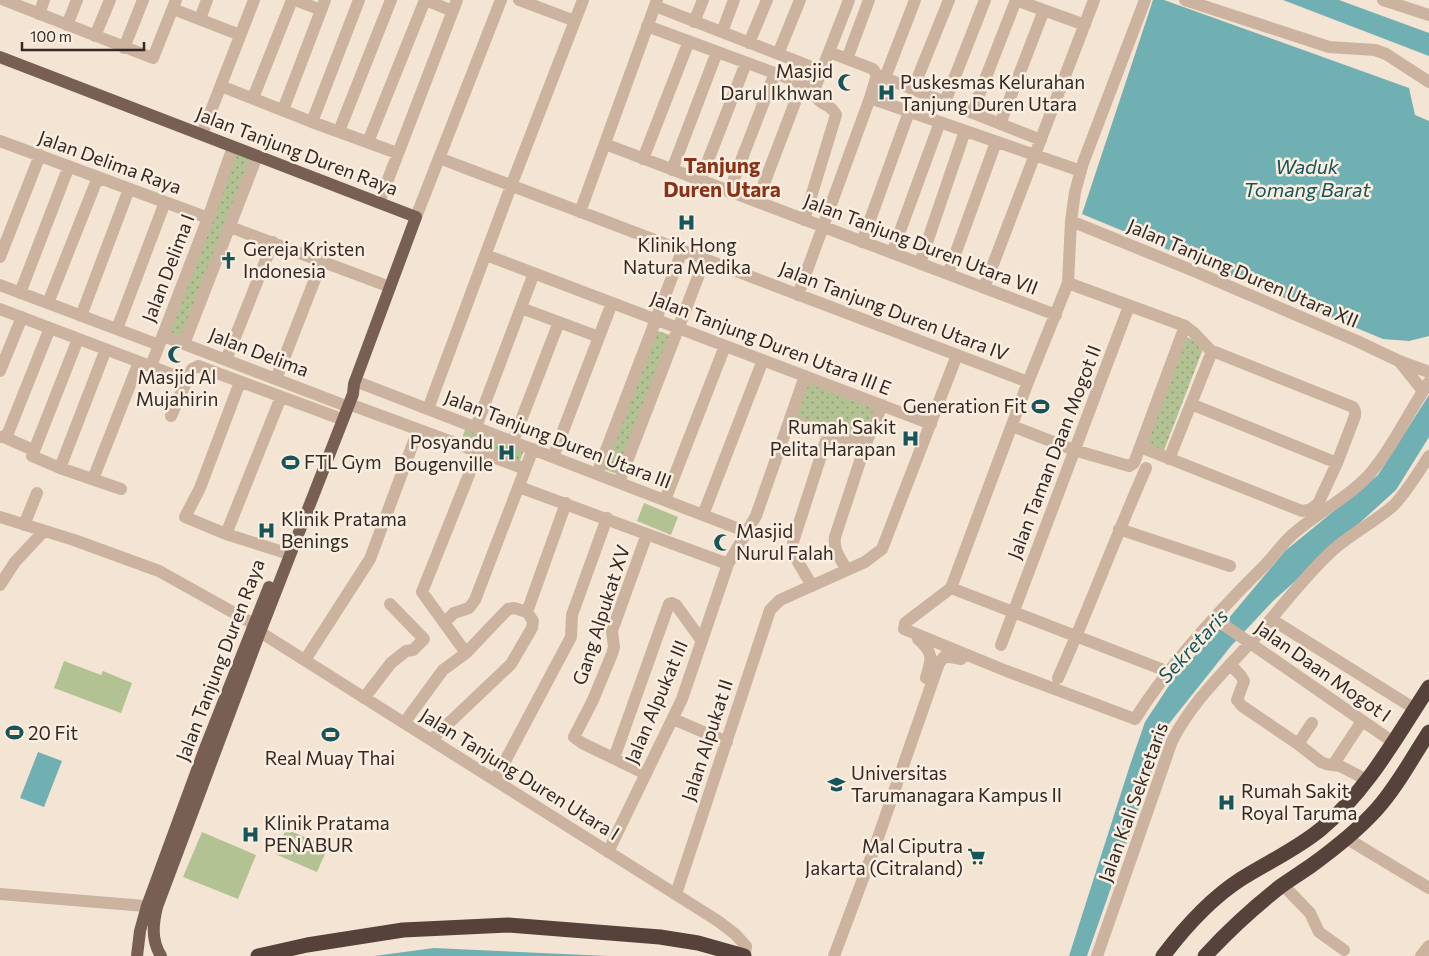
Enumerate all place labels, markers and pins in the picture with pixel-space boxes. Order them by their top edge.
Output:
place label: Masjid Darul Ikhwan [720,59,833,104]
place label: Puskesmas Kelurahan Tanjung Duren Utara [900,70,1085,115]
mosque icon: Masjid Darul Ikhwan [837,72,857,92]
hospital icon: Puskesmas Kelurahan Tanjung Duren Utara [876,83,896,103]
hospital icon: Klinik Hong Natura Medika [677,212,697,232]
place label: Klinik Hong Natura Medika [623,233,751,278]
place label: Gereja Kristen Indonesia [243,237,365,282]
church icon: Gereja Kristen Indonesia [219,250,239,270]
mosque icon: Masjid Al Mujahirin [167,344,187,364]
place label: Masjid Al Mujahirin [136,365,218,410]
place label: Generation Fit [903,394,1027,417]
sports icon: Generation Fit [1031,396,1051,416]
place label: Rumah Sakit Pelita Harapan [770,415,896,460]
hospital icon: Rumah Sakit Pelita Harapan [900,428,920,448]
place label: Posyandu Bougenville [394,430,493,475]
hospital icon: Posyandu Bougenville [497,443,517,463]
place label: FTL Gym [304,450,382,473]
sports icon: FTL Gym [280,452,300,472]
place label: Klinik Pratama Benings [281,507,407,552]
place label: Masjid Nurul Falah [736,519,834,564]
hospital icon: Klinik Pratama Benings [257,520,277,540]
mosque icon: Masjid Nurul Falah [712,532,732,552]
place label: 20 Fit [28,721,78,744]
sports icon: 20 Fit [4,723,24,743]
sports icon: Real Muay Thai [320,725,340,745]
place label: Real Muay Thai [265,746,395,769]
place label: Universitas Tarumanagara Kampus II [851,761,1062,806]
school or university icon: Universitas Tarumanagara Kampus II [827,774,847,794]
place label: Rumah Sakit Royal Taruma [1241,779,1357,824]
hospital icon: Rumah Sakit Royal Taruma [1217,792,1237,812]
place label: Klinik Pratama PENABUR [264,811,390,856]
hospital icon: Klinik Pratama PENABUR [240,824,260,844]
place label: Mal Ciputra Jakarta (Citraland) [805,834,963,879]
supermarket icon: Mal Ciputra Jakarta (Citraland) [967,847,987,867]

